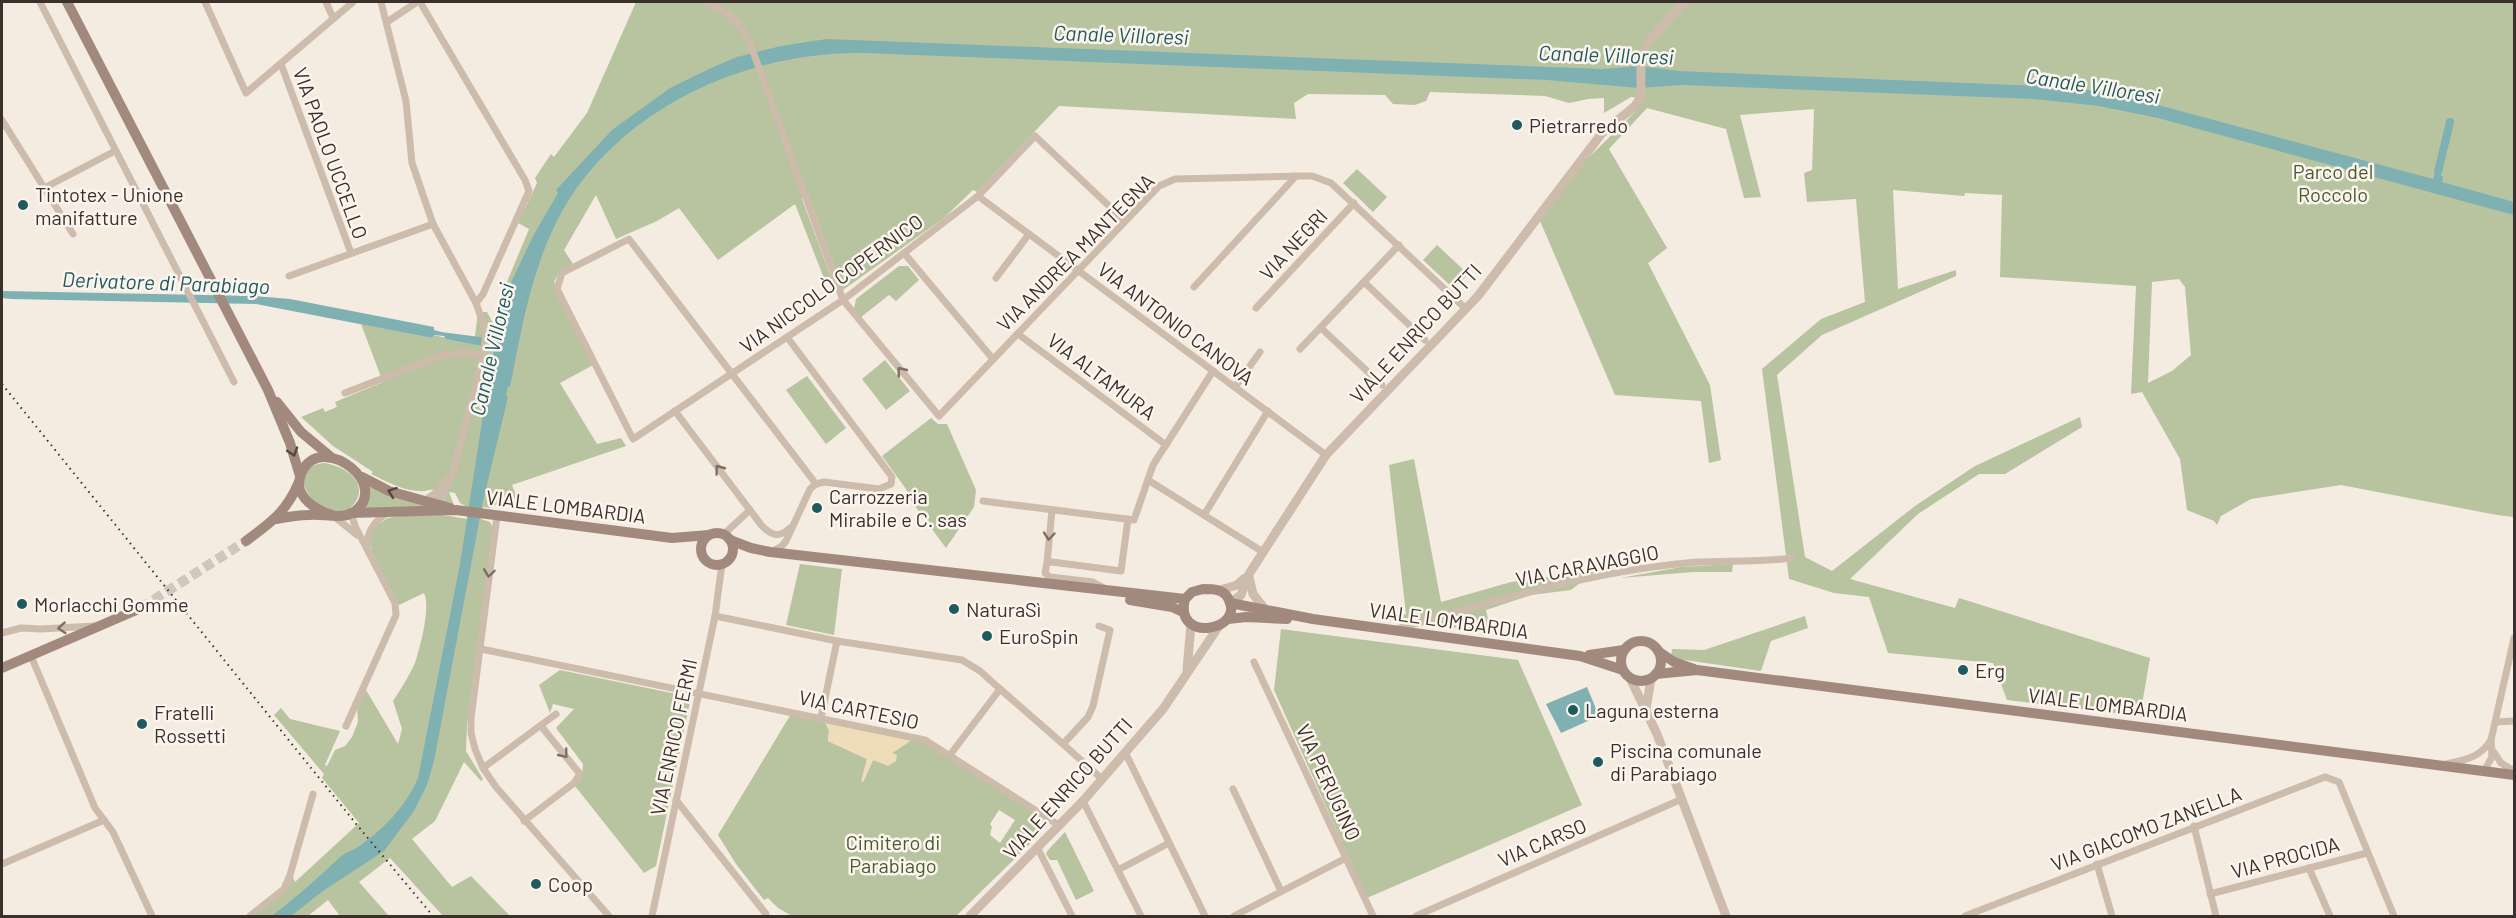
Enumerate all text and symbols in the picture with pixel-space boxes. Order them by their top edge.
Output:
water label: Canale Villoresi [1053,19,1190,49]
water label: Canale Villoresi [1538,39,1675,69]
water label: Canale Villoresi [2024,62,2163,108]
street label: VIA PAOLO UCCELLO [289,64,373,242]
place label: Pietrarredo [1529,113,1628,137]
marker: Pietrarredo [1510,118,1524,132]
park label: Parco del Roccolo [2293,159,2373,206]
street label: VIA ANDREA MANTEGNA [991,168,1159,336]
place label: Tintotex - Unione manifatture [35,182,184,229]
marker: Tintotex - Unione manifatture [16,198,30,212]
street label: VIA NEGRI [1254,204,1332,284]
street label: VIA NICCOLÒ COPERNICO [735,209,927,357]
street label: VIA ANTONIO CANOVA [1093,257,1259,389]
street label: VIALE ENRICO BUTTI [1344,258,1486,408]
water label: Derivatore di Parabiago [62,266,270,298]
water label: Canale Villoresi [464,279,519,418]
street label: VIA ALTAMURA [1043,327,1161,425]
one-way arrow [898,367,909,378]
one-way arrow [286,446,298,457]
one-way arrow [715,465,726,476]
street label: VIALE LOMBARDIA [485,484,647,528]
place label: Carrozzeria Mirabile e C. sas [829,484,967,531]
one-way arrow [387,486,398,499]
marker: Carrozzeria Mirabile e C. sas [810,501,824,515]
one-way arrow [1043,532,1056,541]
street label: VIA CARAVAGGIO [1513,539,1661,591]
one-way arrow [484,569,496,578]
place label: Morlacchi Gomme [34,592,189,616]
marker: Morlacchi Gomme [15,597,29,611]
place label: NaturaSì [966,597,1041,621]
street label: VIALE LOMBARDIA [1368,597,1530,643]
marker: NaturaSì [947,602,961,616]
one-way arrow [57,621,66,634]
place label: EuroSpin [999,624,1079,648]
marker: EuroSpin [980,629,994,643]
street label: VIA ENRICO FERMI [645,656,701,818]
place label: Erg [1975,658,2005,682]
marker: Erg [1956,663,1970,677]
street label: VIALE LOMBARDIA [2027,682,2189,726]
street label: VIA CARTESIO [797,685,921,733]
place label: Laguna esterna [1585,698,1719,722]
place label: Fratelli Rossetti [154,700,226,747]
marker: Laguna esterna [1566,703,1580,717]
street label: VIALE ENRICO BUTTI [997,712,1137,864]
marker: Fratelli Rossetti [135,717,149,731]
street label: VIA PERUGINO [1292,720,1366,844]
place label: Piscina comunale di Parabiago [1610,738,1762,785]
one-way arrow [557,747,568,758]
marker: Piscina comunale di Parabiago [1591,755,1605,769]
street label: VIA GIACOMO ZANELLA [2047,781,2245,875]
street label: VIA CARSO [1494,813,1590,871]
park label: Cimitero di Parabiago [846,830,940,877]
street label: VIA PROCIDA [2228,831,2342,883]
place label: Coop [548,872,593,896]
marker: Coop [529,877,543,891]

